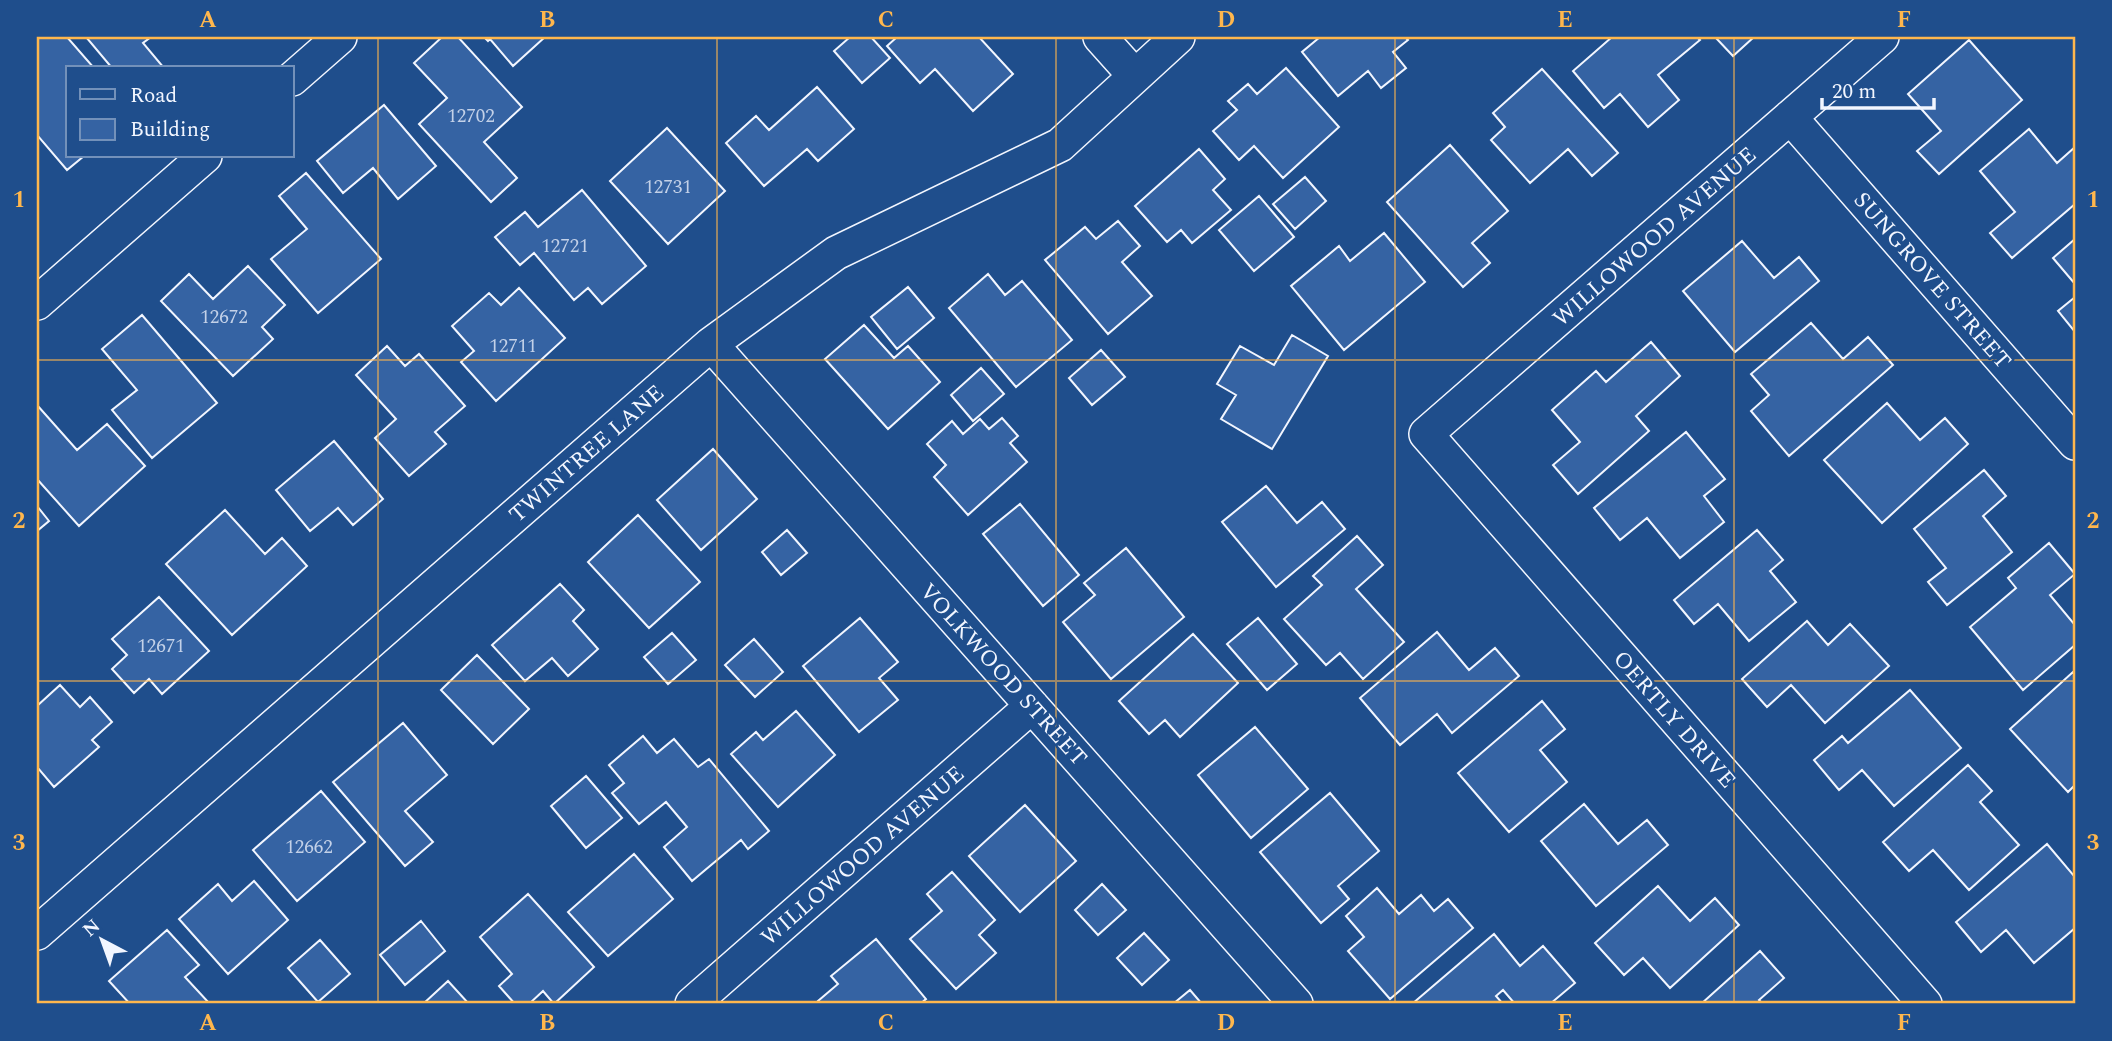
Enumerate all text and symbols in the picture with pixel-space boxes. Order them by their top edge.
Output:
text: A [199,3,217,38]
text: B [539,3,555,38]
text: C [878,3,894,38]
text: D [1217,3,1235,38]
text: E [1557,3,1573,38]
text: F [1897,3,1911,38]
legend [66,66,294,158]
scale bar [1822,66,1934,110]
text: 20 m [1832,76,1876,108]
text: Road [130,80,177,112]
house number: 12702 [447,102,495,131]
text: Building [130,114,210,146]
street label: WILLOWOOD AVENUE [1545,138,1765,336]
house number: 12731 [644,173,692,202]
text: 1 [13,183,25,218]
text: 1 [2087,183,2099,218]
street label: SUNGROVE STREET [1844,184,2019,378]
house number: 12721 [541,232,589,261]
house number: 12672 [200,303,248,332]
house number: 12711 [489,332,537,361]
street label: TWINTREE LANE [501,377,673,532]
text: 2 [13,504,26,539]
text: 2 [2087,504,2100,539]
street label: VOLKWOOD STREET [911,575,1095,775]
house number: 12671 [137,632,185,661]
street label: OERTLY DRIVE [1604,643,1744,797]
street label: WILLOWOOD AVENUE [753,757,973,955]
text: 3 [13,826,26,861]
text: 3 [2087,826,2100,861]
house number: 12662 [285,833,333,862]
north arrow [66,904,136,974]
text: N [76,912,107,944]
text: A [199,1006,217,1041]
text: B [539,1006,555,1041]
text: C [878,1006,894,1041]
text: D [1217,1006,1235,1041]
text: E [1557,1006,1573,1041]
text: F [1897,1006,1911,1041]

